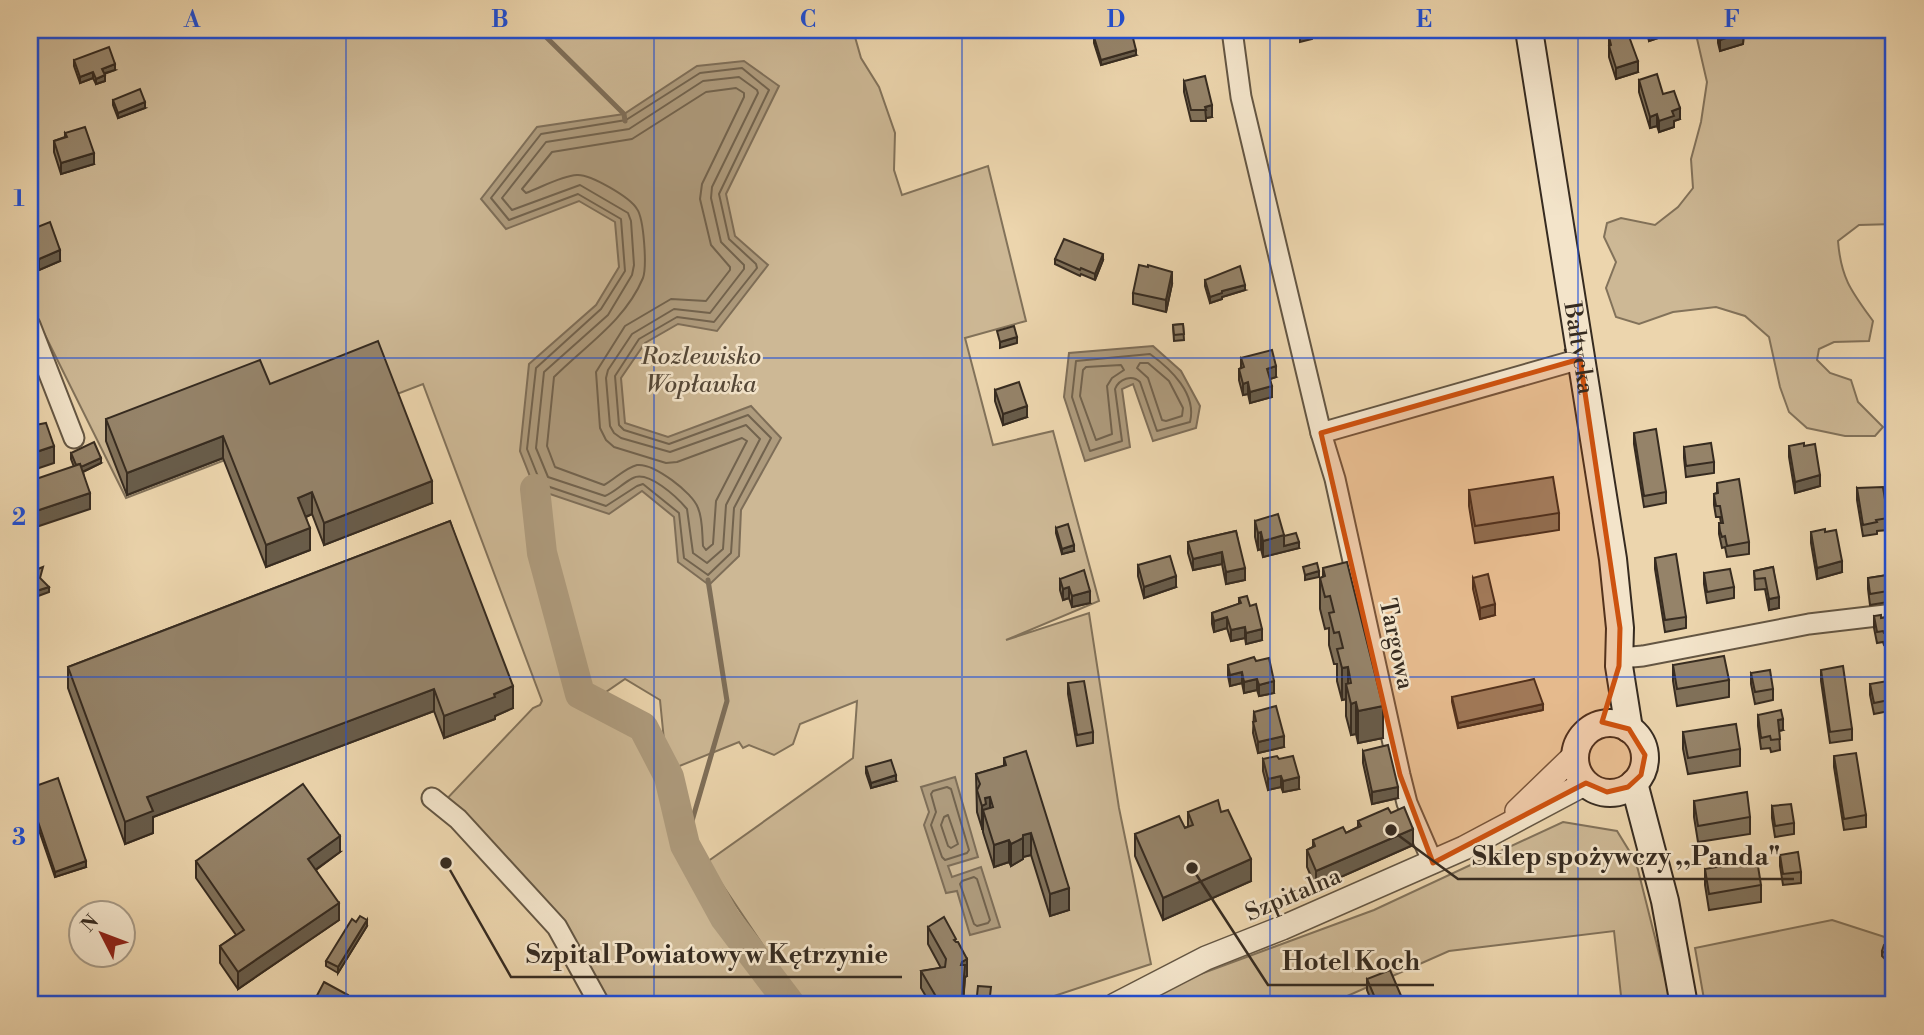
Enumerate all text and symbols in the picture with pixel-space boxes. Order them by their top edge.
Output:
text: A [183,6,201,34]
text: B [491,6,509,34]
text: C [800,6,816,34]
text: D [1107,6,1125,34]
text: E [1416,6,1432,34]
text: F [1724,6,1740,34]
text: 1 [13,185,25,213]
street label: Bałtycka [1556,299,1601,397]
park label: Rozlewisko Wopławka [640,342,761,400]
text: 2 [12,504,26,532]
street label: Targowa [1372,596,1420,693]
text: 3 [12,824,26,852]
callout: Sklep spożywczy ,,Panda" [1458,832,1794,879]
text: Sklep spożywczy ,,Panda" [1472,841,1780,873]
street label: Szpitalna [1241,861,1347,929]
north arrow [66,898,136,968]
text: N [76,910,104,937]
callout: Szpital Powiatowy w Kętrzynie [511,930,902,977]
callout: Hotel Koch [1268,938,1434,985]
text: Szpital Powiatowy w Kętrzynie [526,939,888,971]
text: Hotel Koch [1282,946,1420,978]

